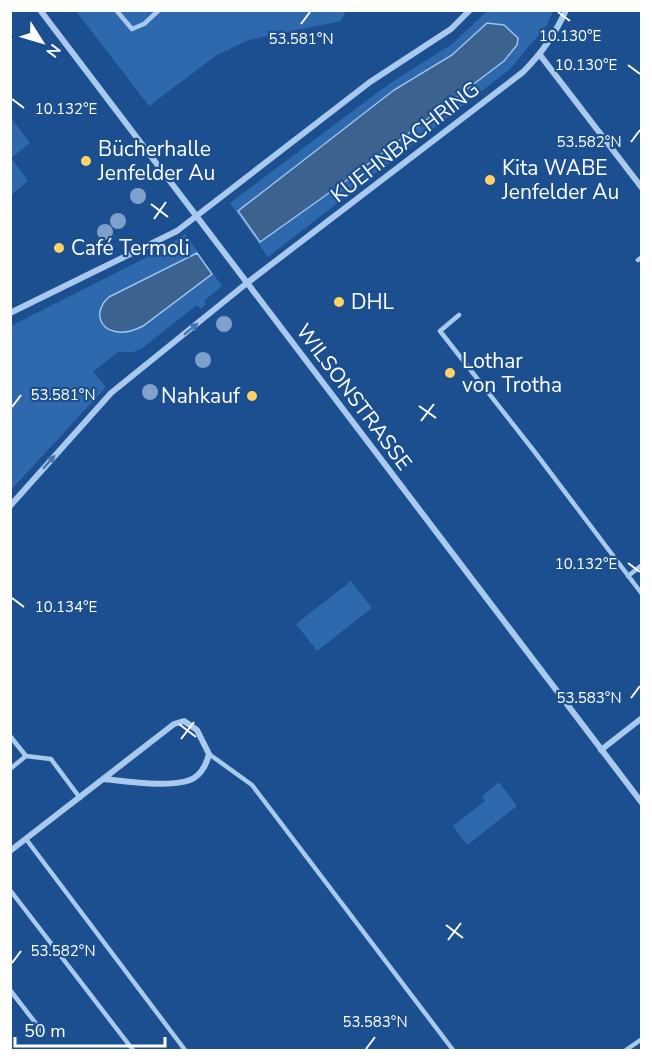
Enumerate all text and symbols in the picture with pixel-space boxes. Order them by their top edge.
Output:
north arrow [12,12,72,72]
text: 10.130°E [539,26,601,46]
text: 53.581°N [268,29,334,49]
text: N [41,39,66,62]
text: 10.130°E [555,55,617,75]
street label: KUEHNBACHRING [325,75,485,209]
text: 10.132°E [35,99,97,119]
text: 53.582°N [556,132,622,152]
place label: Bücherhalle Jenfelder Au [97,135,215,187]
marker: Bücherhalle Jenfelder Au [79,154,93,168]
place label: Kita WABE Jenfelder Au [501,154,619,206]
marker: Kita WABE Jenfelder Au [483,173,497,187]
place label: Café Termoli [71,234,190,262]
marker: Café Termoli [52,241,66,255]
place label: DHL [351,288,395,316]
marker: DHL [332,295,346,309]
street label: WILSONSTRASSE [290,318,418,476]
one-way arrow [183,323,198,335]
place label: Lothar von Trotha [462,347,562,399]
marker: Lothar von Trotha [443,366,457,380]
place label: Nahkauf [161,382,241,410]
text: 53.581°N [30,385,96,405]
marker: Nahkauf [245,389,259,403]
one-way arrow [42,455,55,470]
text: 10.132°E [555,554,617,574]
text: 10.134°E [35,597,97,617]
text: 53.583°N [556,688,622,708]
text: 53.582°N [30,941,96,961]
scale bar [15,1010,165,1048]
text: 53.583°N [342,1012,408,1032]
text: 50 m [24,1019,66,1043]

